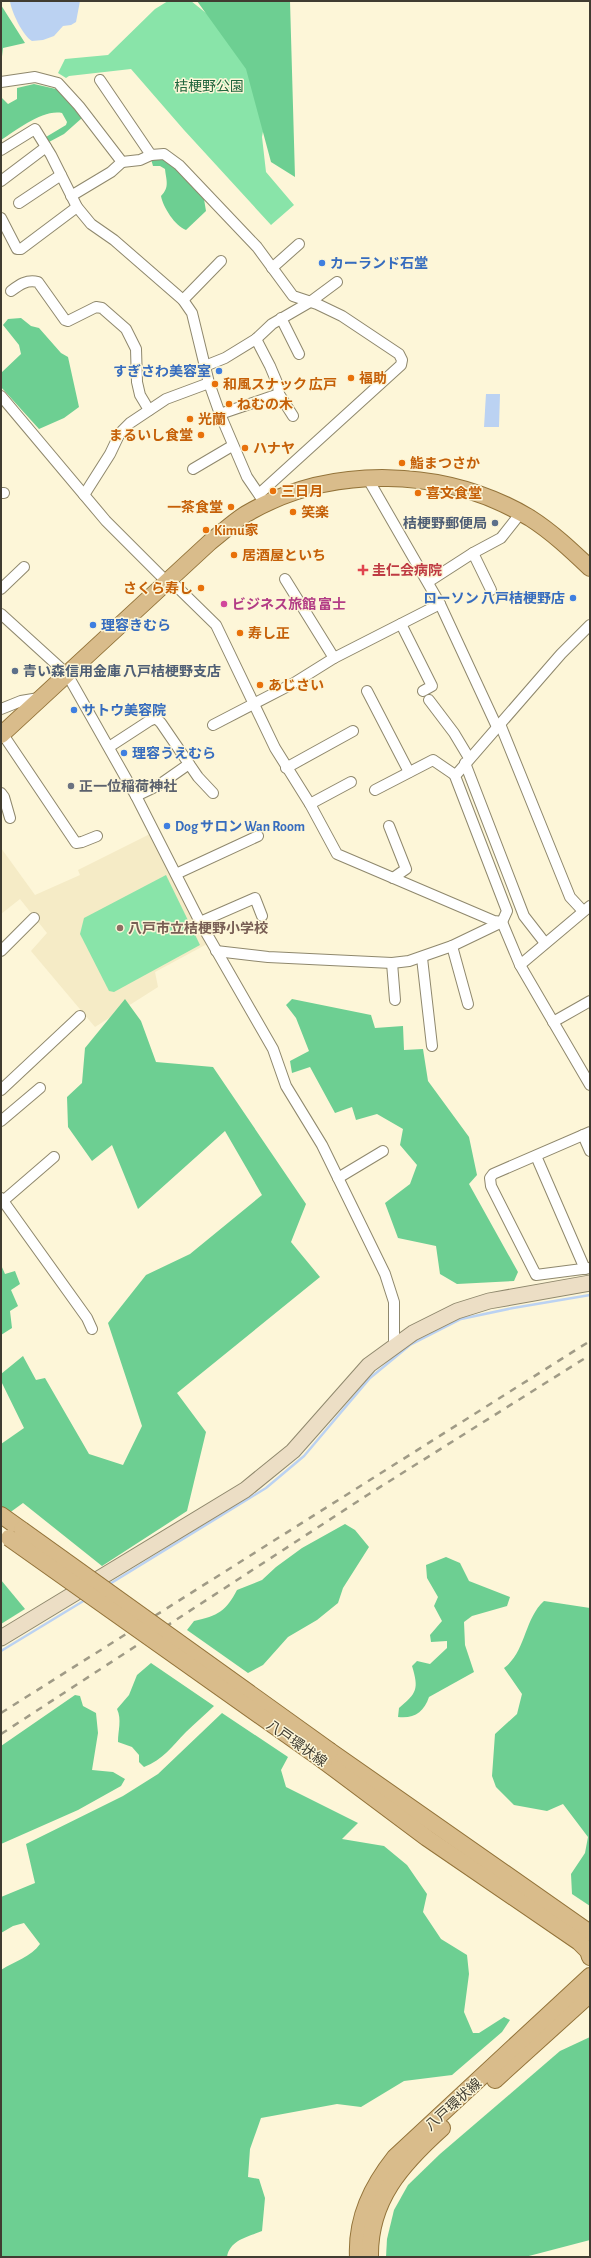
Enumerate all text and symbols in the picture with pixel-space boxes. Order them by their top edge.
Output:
park label: 桔梗野公園 [174,79,244,94]
place label: カーランド石堂 [330,256,428,271]
marker: カーランド石堂 [317,258,327,268]
place label: すぎさわ美容室 [113,364,211,379]
marker: すぎさわ美容室 [214,366,224,376]
place label: 福助 [359,371,387,386]
marker: 福助 [346,373,356,383]
place label: 和風スナック 広戸 [223,377,337,392]
marker: 和風スナック 広戸 [210,379,220,389]
place label: ねむの木 [237,397,293,412]
marker: ねむの木 [224,399,234,409]
place label: 光蘭 [198,412,226,427]
marker: 光蘭 [185,414,195,424]
place label: まるいし食堂 [109,428,193,443]
marker: まるいし食堂 [196,430,206,440]
place label: ハナヤ [253,441,295,456]
marker: ハナヤ [240,443,250,453]
place label: 鮨まつさか [410,456,480,471]
marker: 鮨まつさか [397,458,407,468]
place label: 三日月 [281,484,323,499]
marker: 三日月 [268,486,278,496]
place label: 喜文食堂 [426,486,482,501]
marker: 喜文食堂 [413,488,423,498]
place label: 一茶食堂 [167,500,223,515]
marker: 一茶食堂 [226,502,236,512]
place label: 笑楽 [301,505,329,520]
marker: 笑楽 [288,507,298,517]
place label: 桔梗野郵便局 [403,516,487,531]
marker: 桔梗野郵便局 [490,518,500,528]
place label: Kimu家 [214,523,258,538]
marker: Kimu家 [201,525,211,535]
place label: 居酒屋といち [242,548,326,563]
marker: 居酒屋といち [229,550,239,560]
place label: 圭仁会病院 [372,563,442,578]
marker: 圭仁会病院 [357,564,369,576]
place label: さくら寿し [123,580,193,596]
marker: さくら寿し [196,583,206,593]
place label: ローソン 八戸桔梗野店 [423,591,565,606]
marker: ローソン 八戸桔梗野店 [568,593,578,603]
place label: ビジネス旅館 富士 [232,597,346,612]
marker: ビジネス旅館 富士 [219,599,229,609]
place label: 理容きむら [101,618,171,633]
marker: 理容きむら [88,620,98,630]
place label: 寿し正 [248,625,290,641]
marker: 寿し正 [235,628,245,638]
place label: 青い森信用金庫 八戸桔梗野支店 [23,664,221,679]
marker: 青い森信用金庫 八戸桔梗野支店 [10,666,20,676]
place label: あじさい [268,678,324,693]
marker: あじさい [255,680,265,690]
place label: サトウ美容院 [82,703,166,718]
marker: サトウ美容院 [69,705,79,715]
place label: 理容うえむら [132,746,216,761]
marker: 理容うえむら [119,748,129,758]
place label: 正一位稲荷神社 [79,778,177,794]
marker: 正一位稲荷神社 [66,781,76,791]
place label: Dog サロン Wan Room [175,820,305,834]
marker: Dog サロン Wan Room [162,821,172,831]
place label: 八戸市立桔梗野小学校 [128,921,268,936]
marker: 八戸市立桔梗野小学校 [115,923,125,933]
street label: 八戸環状線 [264,1716,330,1770]
street label: 八戸環状線 [422,2075,484,2133]

